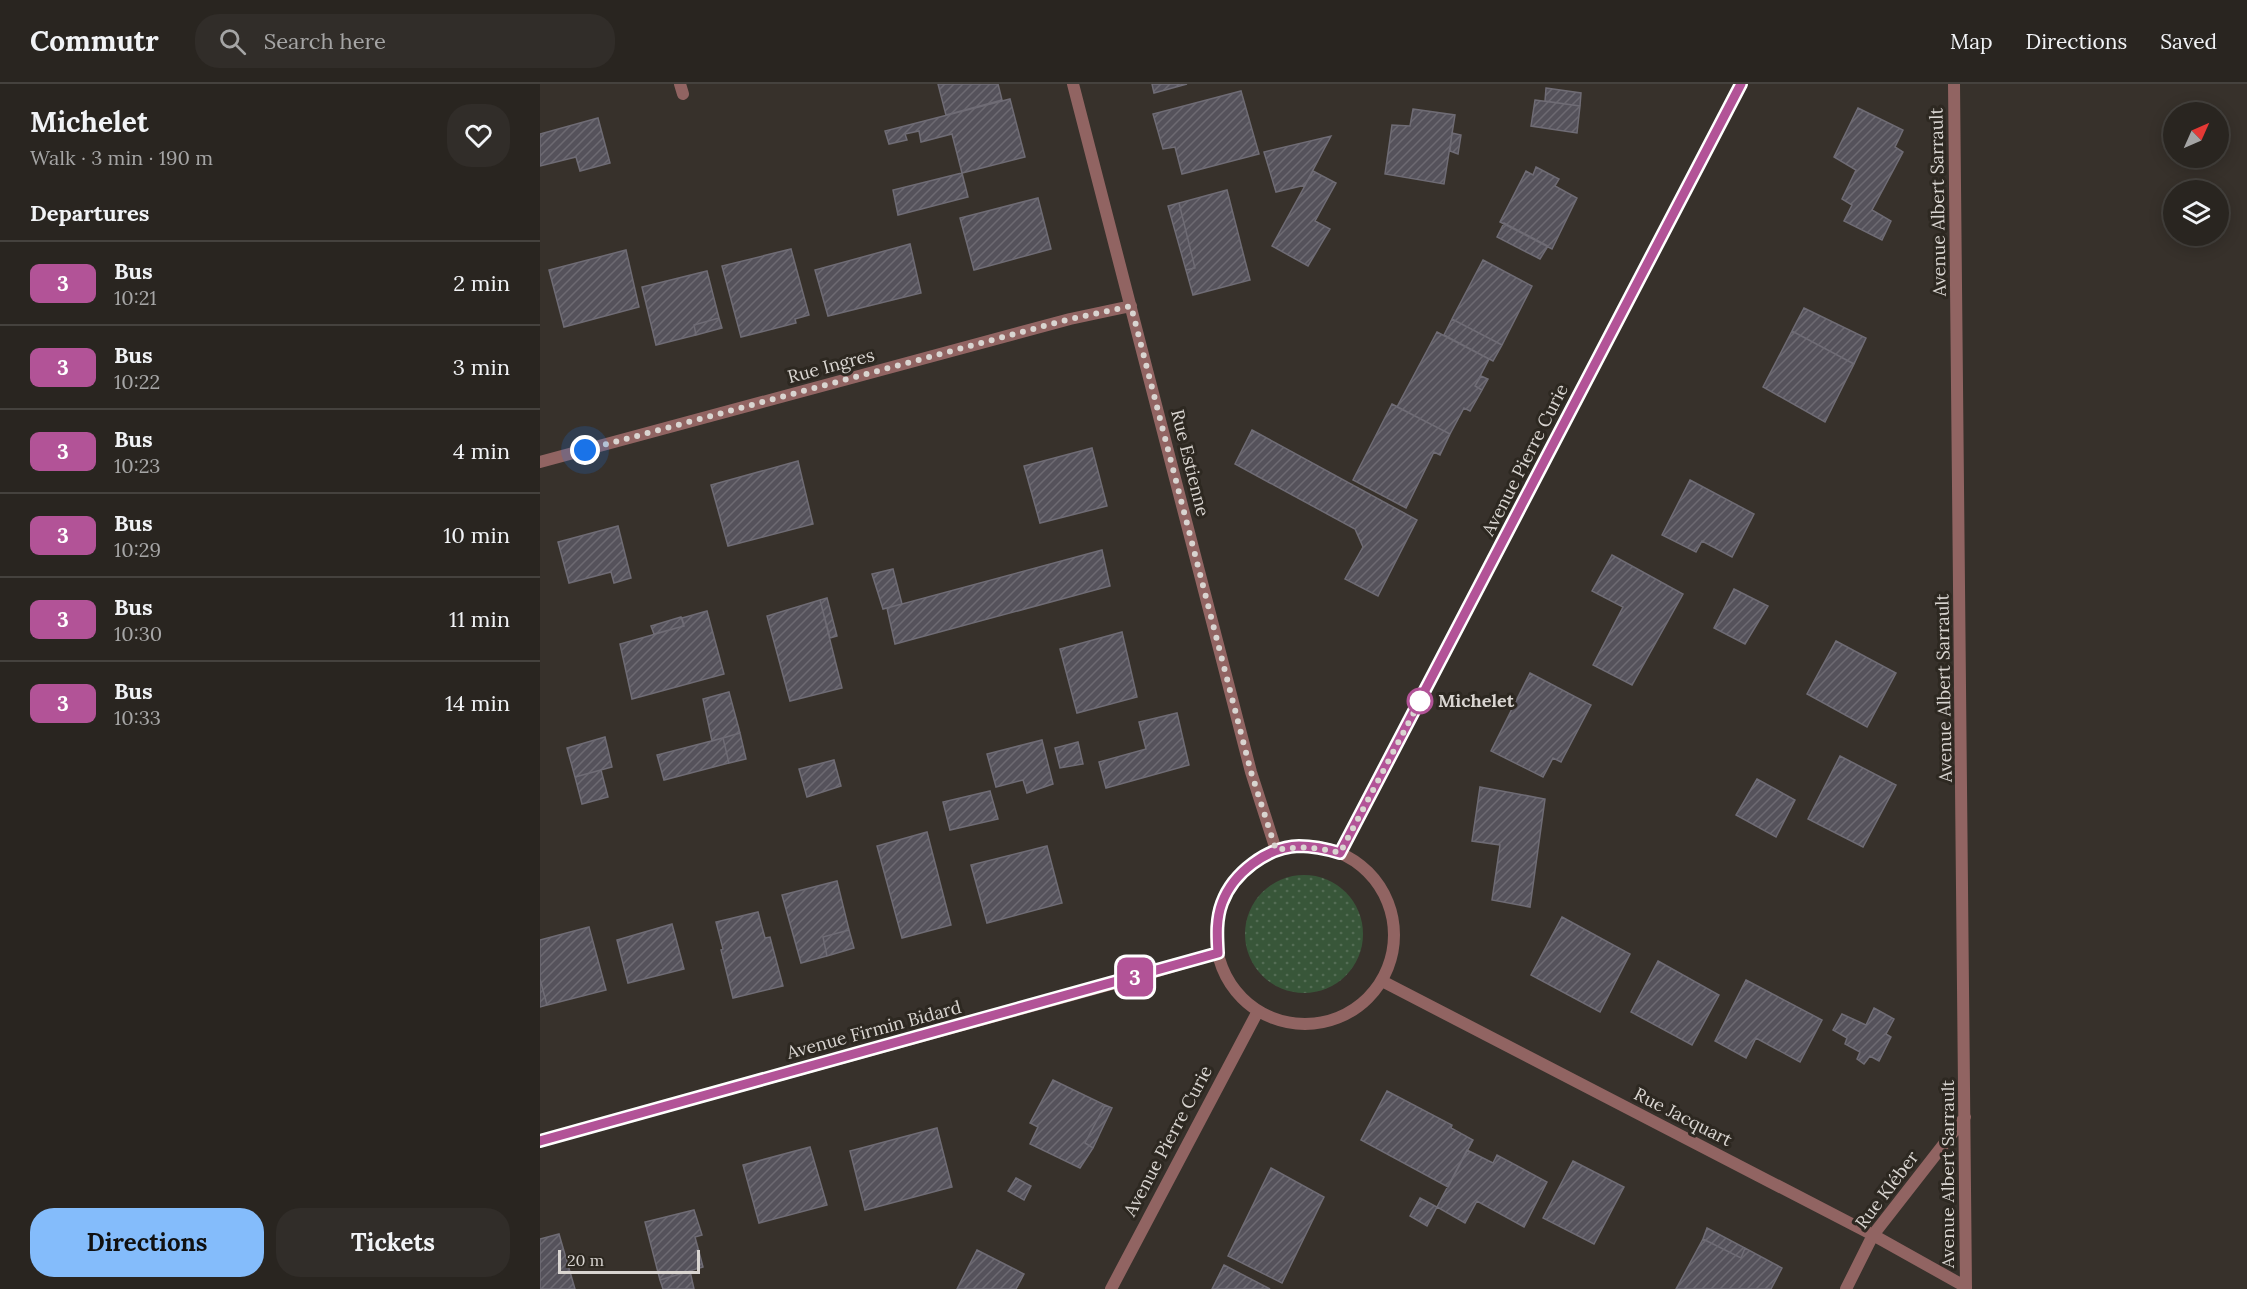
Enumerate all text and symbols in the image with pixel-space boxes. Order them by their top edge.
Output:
search box [195,14,615,68]
text: Commutr [30,23,159,59]
icon: search [216,25,249,58]
text: Search here [264,27,386,55]
text: Map [1950,28,1993,55]
text: Directions [2026,28,2127,55]
text: Saved [2160,28,2217,55]
north arrow [2163,102,2229,168]
map controls [2163,102,2229,246]
text: Michelet [30,104,148,140]
button: heart [447,104,510,167]
street label: Avenue Albert Sarrault [1924,108,1951,297]
text: Walk · 3 min · 190 m [30,145,213,170]
button: layers [2163,180,2229,246]
text: Departures [30,199,149,227]
text: Bus [114,257,153,285]
text: 2 min [453,269,510,297]
text: 3 [57,270,69,297]
text: 10:21 [114,285,157,310]
text: Bus [114,341,153,369]
street label: Rue Ingres [785,343,877,388]
text: 3 min [453,353,510,381]
text: 3 [57,354,69,381]
text: 10:22 [114,369,160,394]
street label: Avenue Pierre Curie [1476,380,1573,540]
street label: Rue Estienne [1166,407,1215,519]
text: Bus [114,425,153,453]
your location [570,435,600,465]
text: 4 min [453,437,510,465]
text: 3 [57,438,69,465]
text: 10:23 [114,453,160,478]
text: Bus [114,509,153,537]
text: 10 min [443,521,510,549]
text: 3 [57,522,69,549]
text: 10:29 [114,537,161,562]
text: Bus [114,593,153,621]
street label: Avenue Albert Sarrault [1930,594,1957,783]
text: 11 min [449,605,510,633]
text: 3 [57,606,69,633]
text: 10:30 [114,621,162,646]
text: Bus [114,677,153,705]
marker: Michelet [1407,688,1433,714]
text: 14 min [445,689,510,717]
place label: Michelet [1438,689,1515,712]
text: 3 [57,690,69,717]
text: 10:33 [114,705,161,730]
line badge: 3 [1116,958,1154,996]
text: 3 [1129,964,1141,991]
street label: Avenue Firmin Bidard [783,995,964,1064]
street label: Avenue Pierre Curie [1118,1061,1217,1221]
street label: Avenue Albert Sarrault [1936,1080,1959,1269]
street label: Rue Jacquart [1630,1082,1736,1151]
street label: Rue Kléber [1850,1146,1923,1233]
button: Directions [30,1208,264,1277]
button: Tickets [276,1208,510,1277]
scale bar [558,1247,700,1274]
text: 20 m [567,1250,604,1270]

